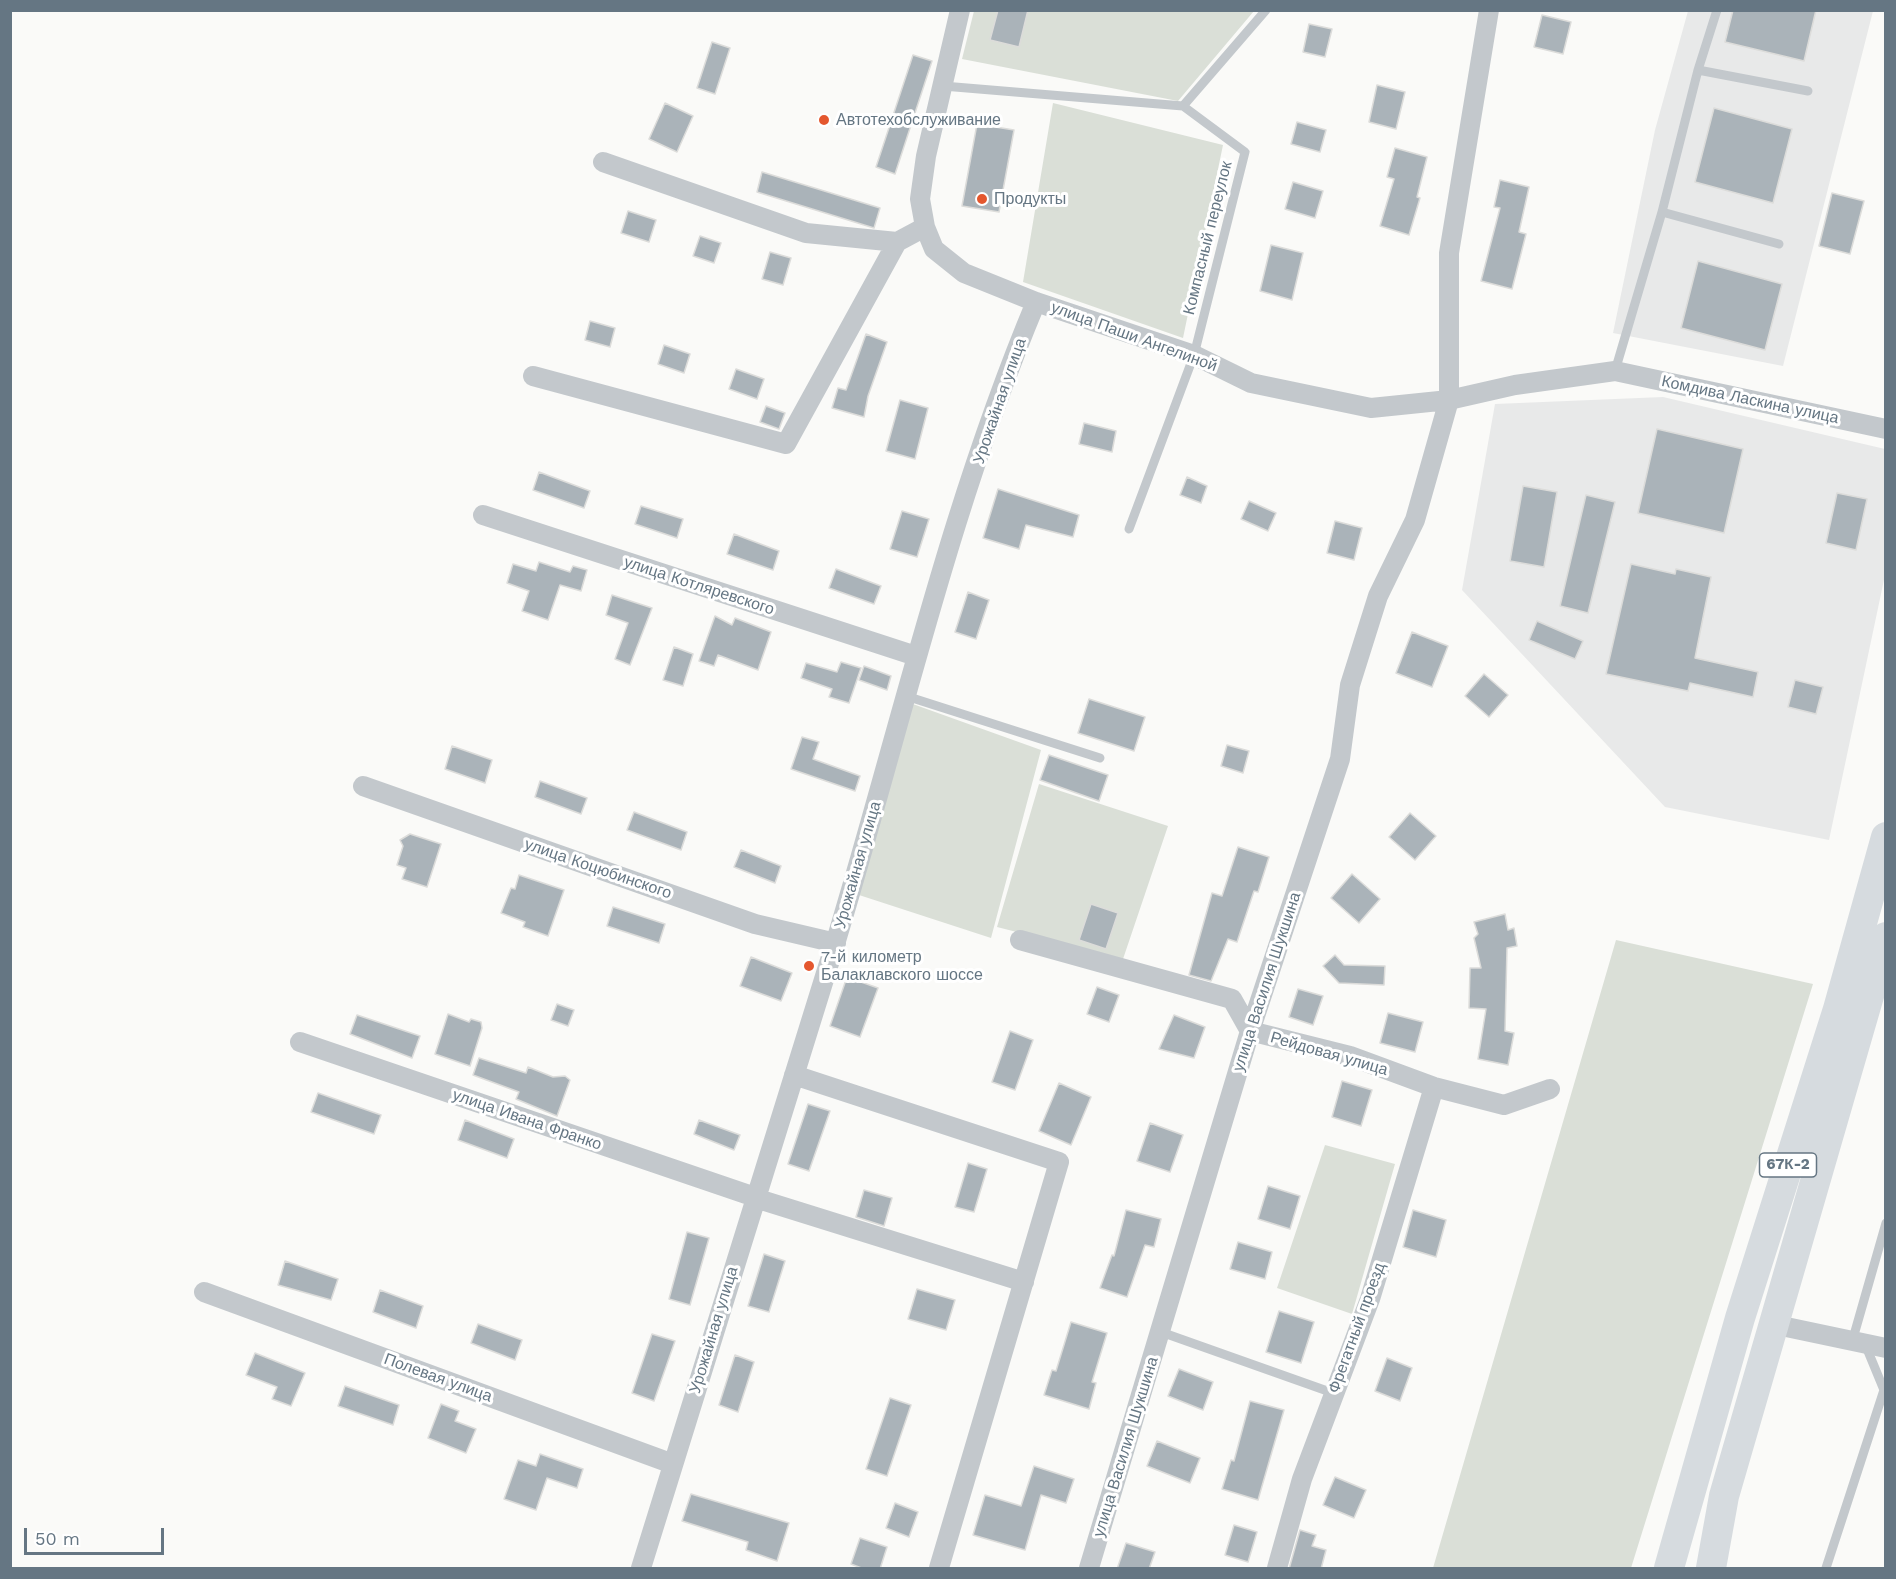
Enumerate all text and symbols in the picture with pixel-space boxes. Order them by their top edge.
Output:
place label: Автотехобслуживание [836,110,1001,130]
marker: Автотехобслуживание [817,113,831,127]
street label: Компасный переулок [1180,159,1236,317]
place label: Продукты [994,189,1066,209]
marker: Продукты [975,192,989,206]
street label: улица Паши Ангелиной [1048,298,1220,376]
street label: Урожайная улица [970,336,1030,466]
street label: Комдива Ласкина улица [1660,372,1840,428]
street label: улица Котляревского [621,553,777,619]
street label: Урожайная улица [831,799,885,931]
street label: улица Коцюбинского [522,835,674,903]
street label: улица Василия Шукшина [1229,890,1305,1074]
place label: 7-й километр Балаклавского шоссе [821,947,983,985]
marker: 7-й километр Балаклавского шоссе [802,959,816,973]
street label: Рейдовая улица [1268,1028,1390,1080]
street label: улица Ивана Франко [450,1085,604,1155]
road number: 67К-2 [1760,1153,1816,1177]
street label: Фрегатный проезд [1324,1260,1390,1396]
street label: Урожайная улица [686,1264,742,1396]
street label: Полевая улица [381,1350,495,1406]
street label: улица Василия Шукшина [1089,1355,1163,1539]
scale bar [27,1516,166,1554]
text: 50 m [35,1528,80,1549]

